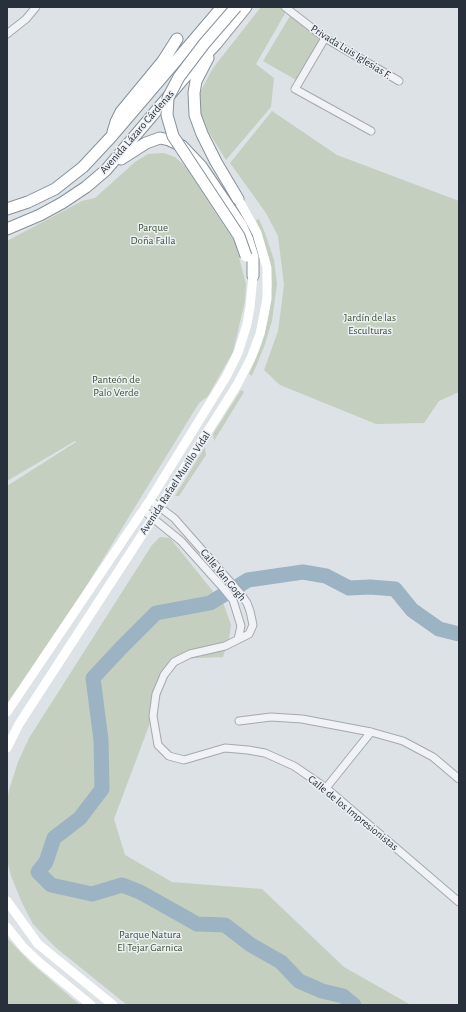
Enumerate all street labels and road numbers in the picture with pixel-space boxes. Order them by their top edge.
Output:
street label: Privada Luis Iglesias F. [308,22,394,82]
street label: Avenida Lázaro Cárdenas [97,88,177,176]
street label: Avenida Rafael Murillo Vidal [137,429,213,537]
street label: Calle Van Gogh [197,546,249,604]
street label: Calle de los Impresionistas [305,772,401,854]

